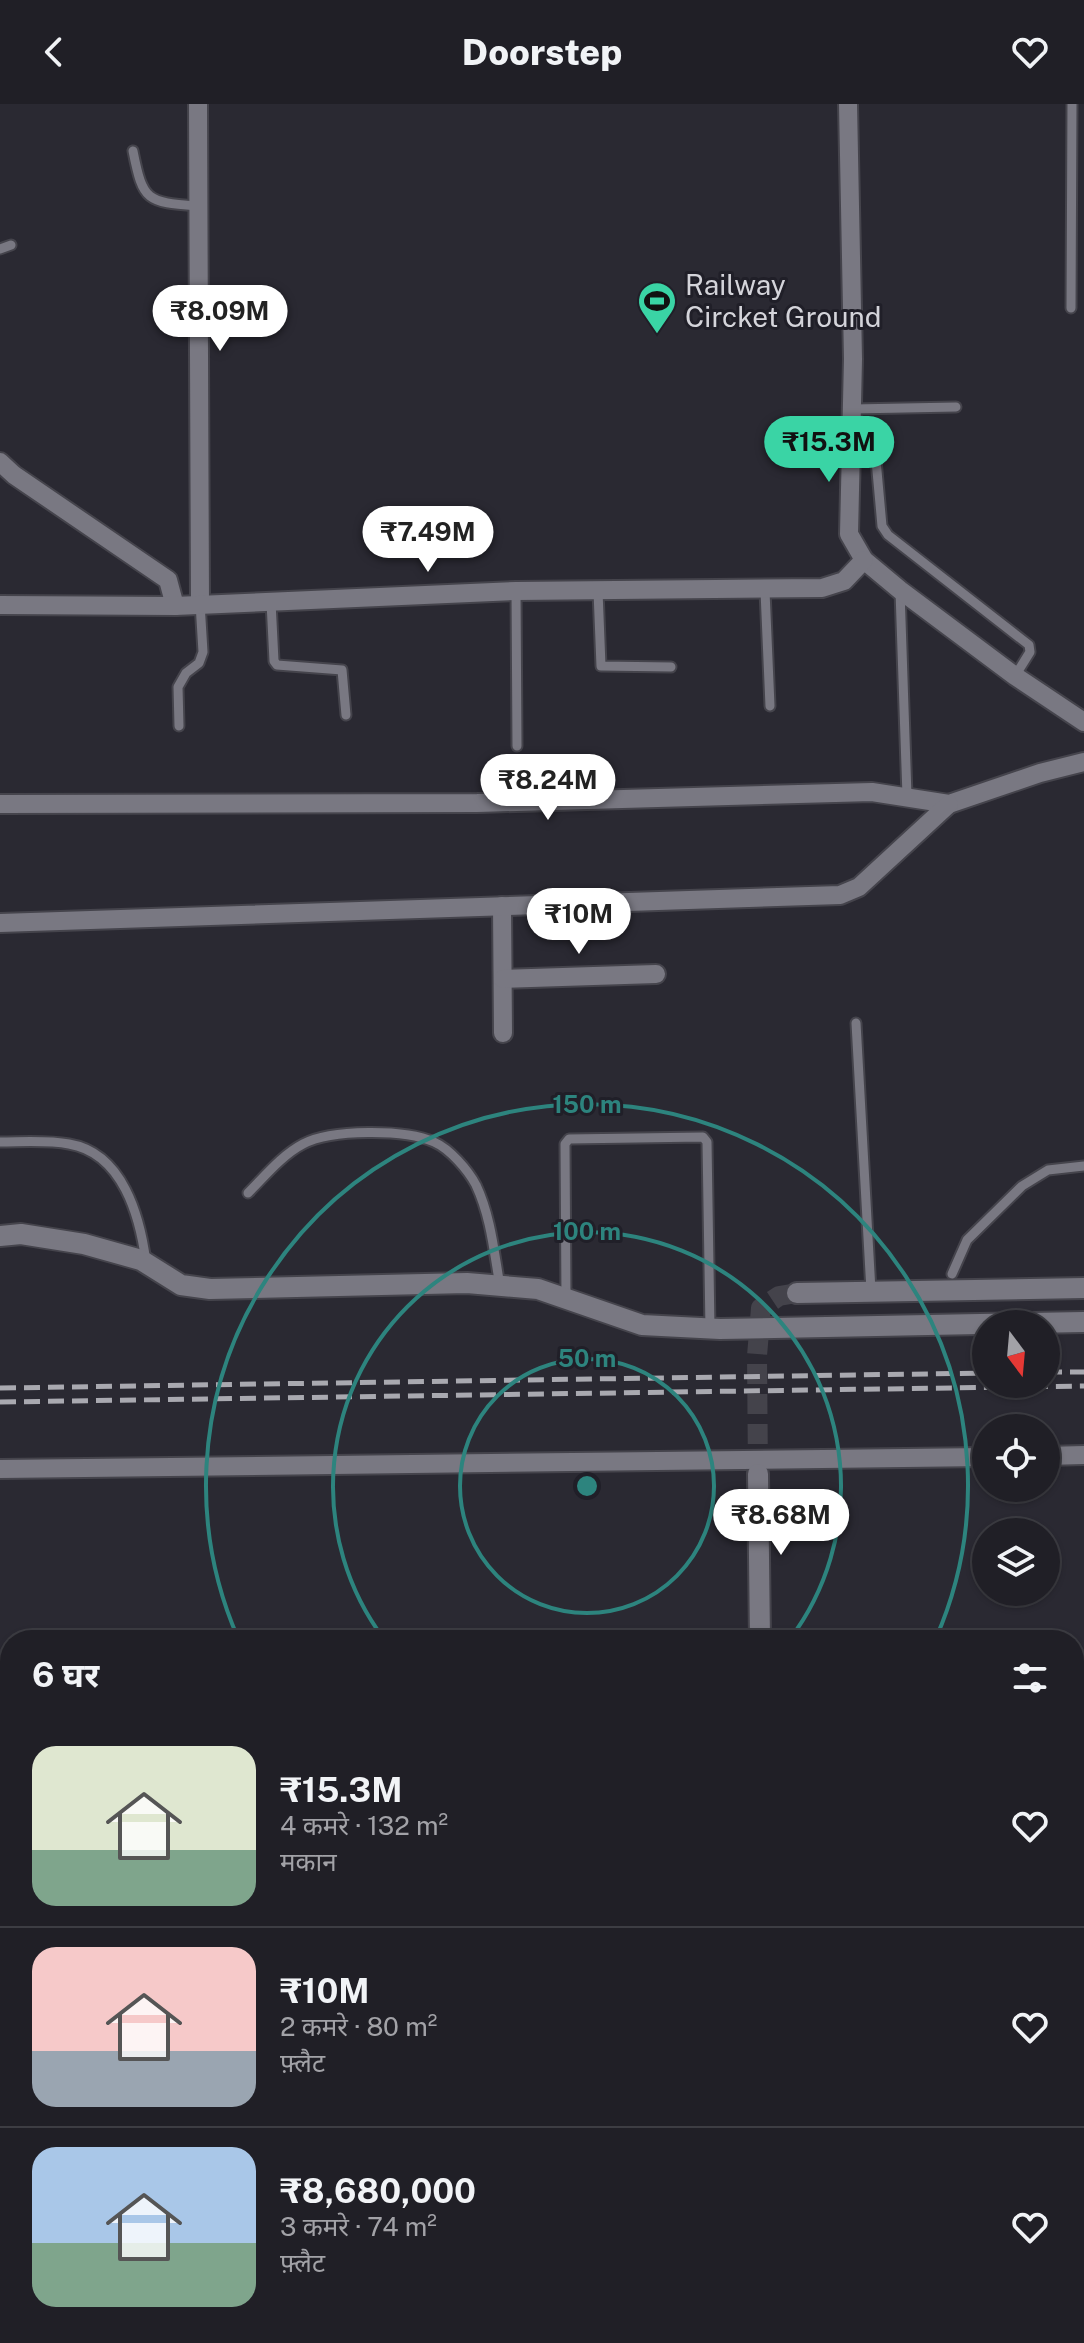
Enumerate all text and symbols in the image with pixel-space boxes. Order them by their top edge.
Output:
icon: back [32,30,76,74]
icon: heart [1008,30,1052,74]
text: Doorstep [462,31,622,73]
place label: Railway Circket Ground [685,268,881,333]
sports icon: Railway Circket Ground [636,280,678,335]
pin: ₹8.09M [155,285,285,353]
text: ₹8.09M [171,295,269,326]
pin: ₹15.3M [764,416,894,484]
text: ₹15.3M [782,426,876,457]
pin: ₹7.49M [363,506,493,574]
text: ₹7.49M [380,516,476,547]
pin: ₹8.24M [483,754,613,822]
text: ₹8.24M [498,764,598,795]
pin: ₹10M [532,888,626,956]
text: ₹10M [545,898,613,929]
text: 150 m [553,1090,621,1118]
text: 100 m [553,1217,621,1245]
north arrow [972,1310,1060,1398]
map controls [972,1310,1060,1606]
text: 50 m [558,1344,616,1372]
button: locate [972,1414,1060,1502]
centre of rings [573,1472,601,1500]
pin: ₹8.68M [716,1489,846,1557]
text: ₹8.68M [731,1499,831,1530]
button: layers [972,1518,1060,1606]
text: 6 घर [32,1655,99,1695]
icon: filters [1008,1656,1052,1700]
text: ₹15.3M [280,1770,402,1810]
icon: home [96,1778,192,1874]
icon: heart [1008,1804,1052,1848]
text: 4 कमरे · 132 m² [280,1810,448,1841]
text: मकान [280,1846,337,1877]
text: ₹10M [280,1971,370,2011]
icon: home [96,1979,192,2075]
icon: heart [1008,2005,1052,2049]
text: 2 कमरे · 80 m² [280,2011,437,2042]
text: फ़्लैट [280,2047,325,2078]
text: ₹8,680,000 [280,2171,476,2211]
icon: home [96,2179,192,2275]
icon: heart [1008,2205,1052,2249]
text: 3 कमरे · 74 m² [280,2211,437,2242]
text: फ़्लैट [280,2247,325,2278]

